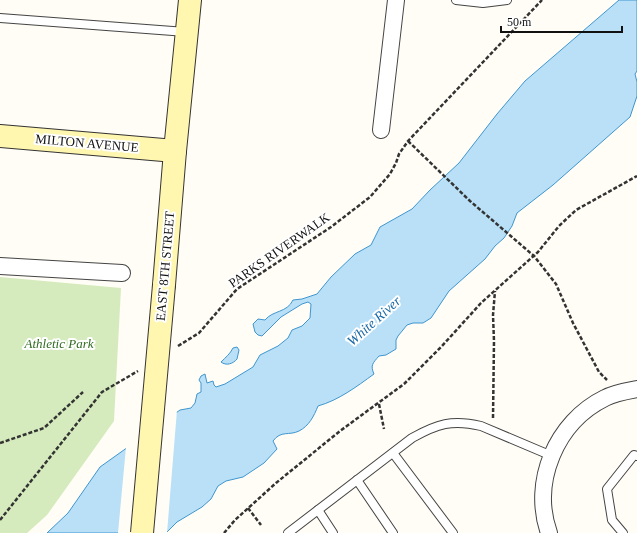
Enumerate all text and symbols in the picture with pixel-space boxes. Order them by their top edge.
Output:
scale bar [501,8,622,34]
text: 50 m [507,15,532,29]
street label: MILTON AVENUE [35,131,139,155]
street label: PARKS RIVERWALK [226,209,333,290]
street label: EAST 8TH STREET [153,210,177,322]
water label: White River [344,293,404,349]
park label: Athletic Park [24,336,94,351]

